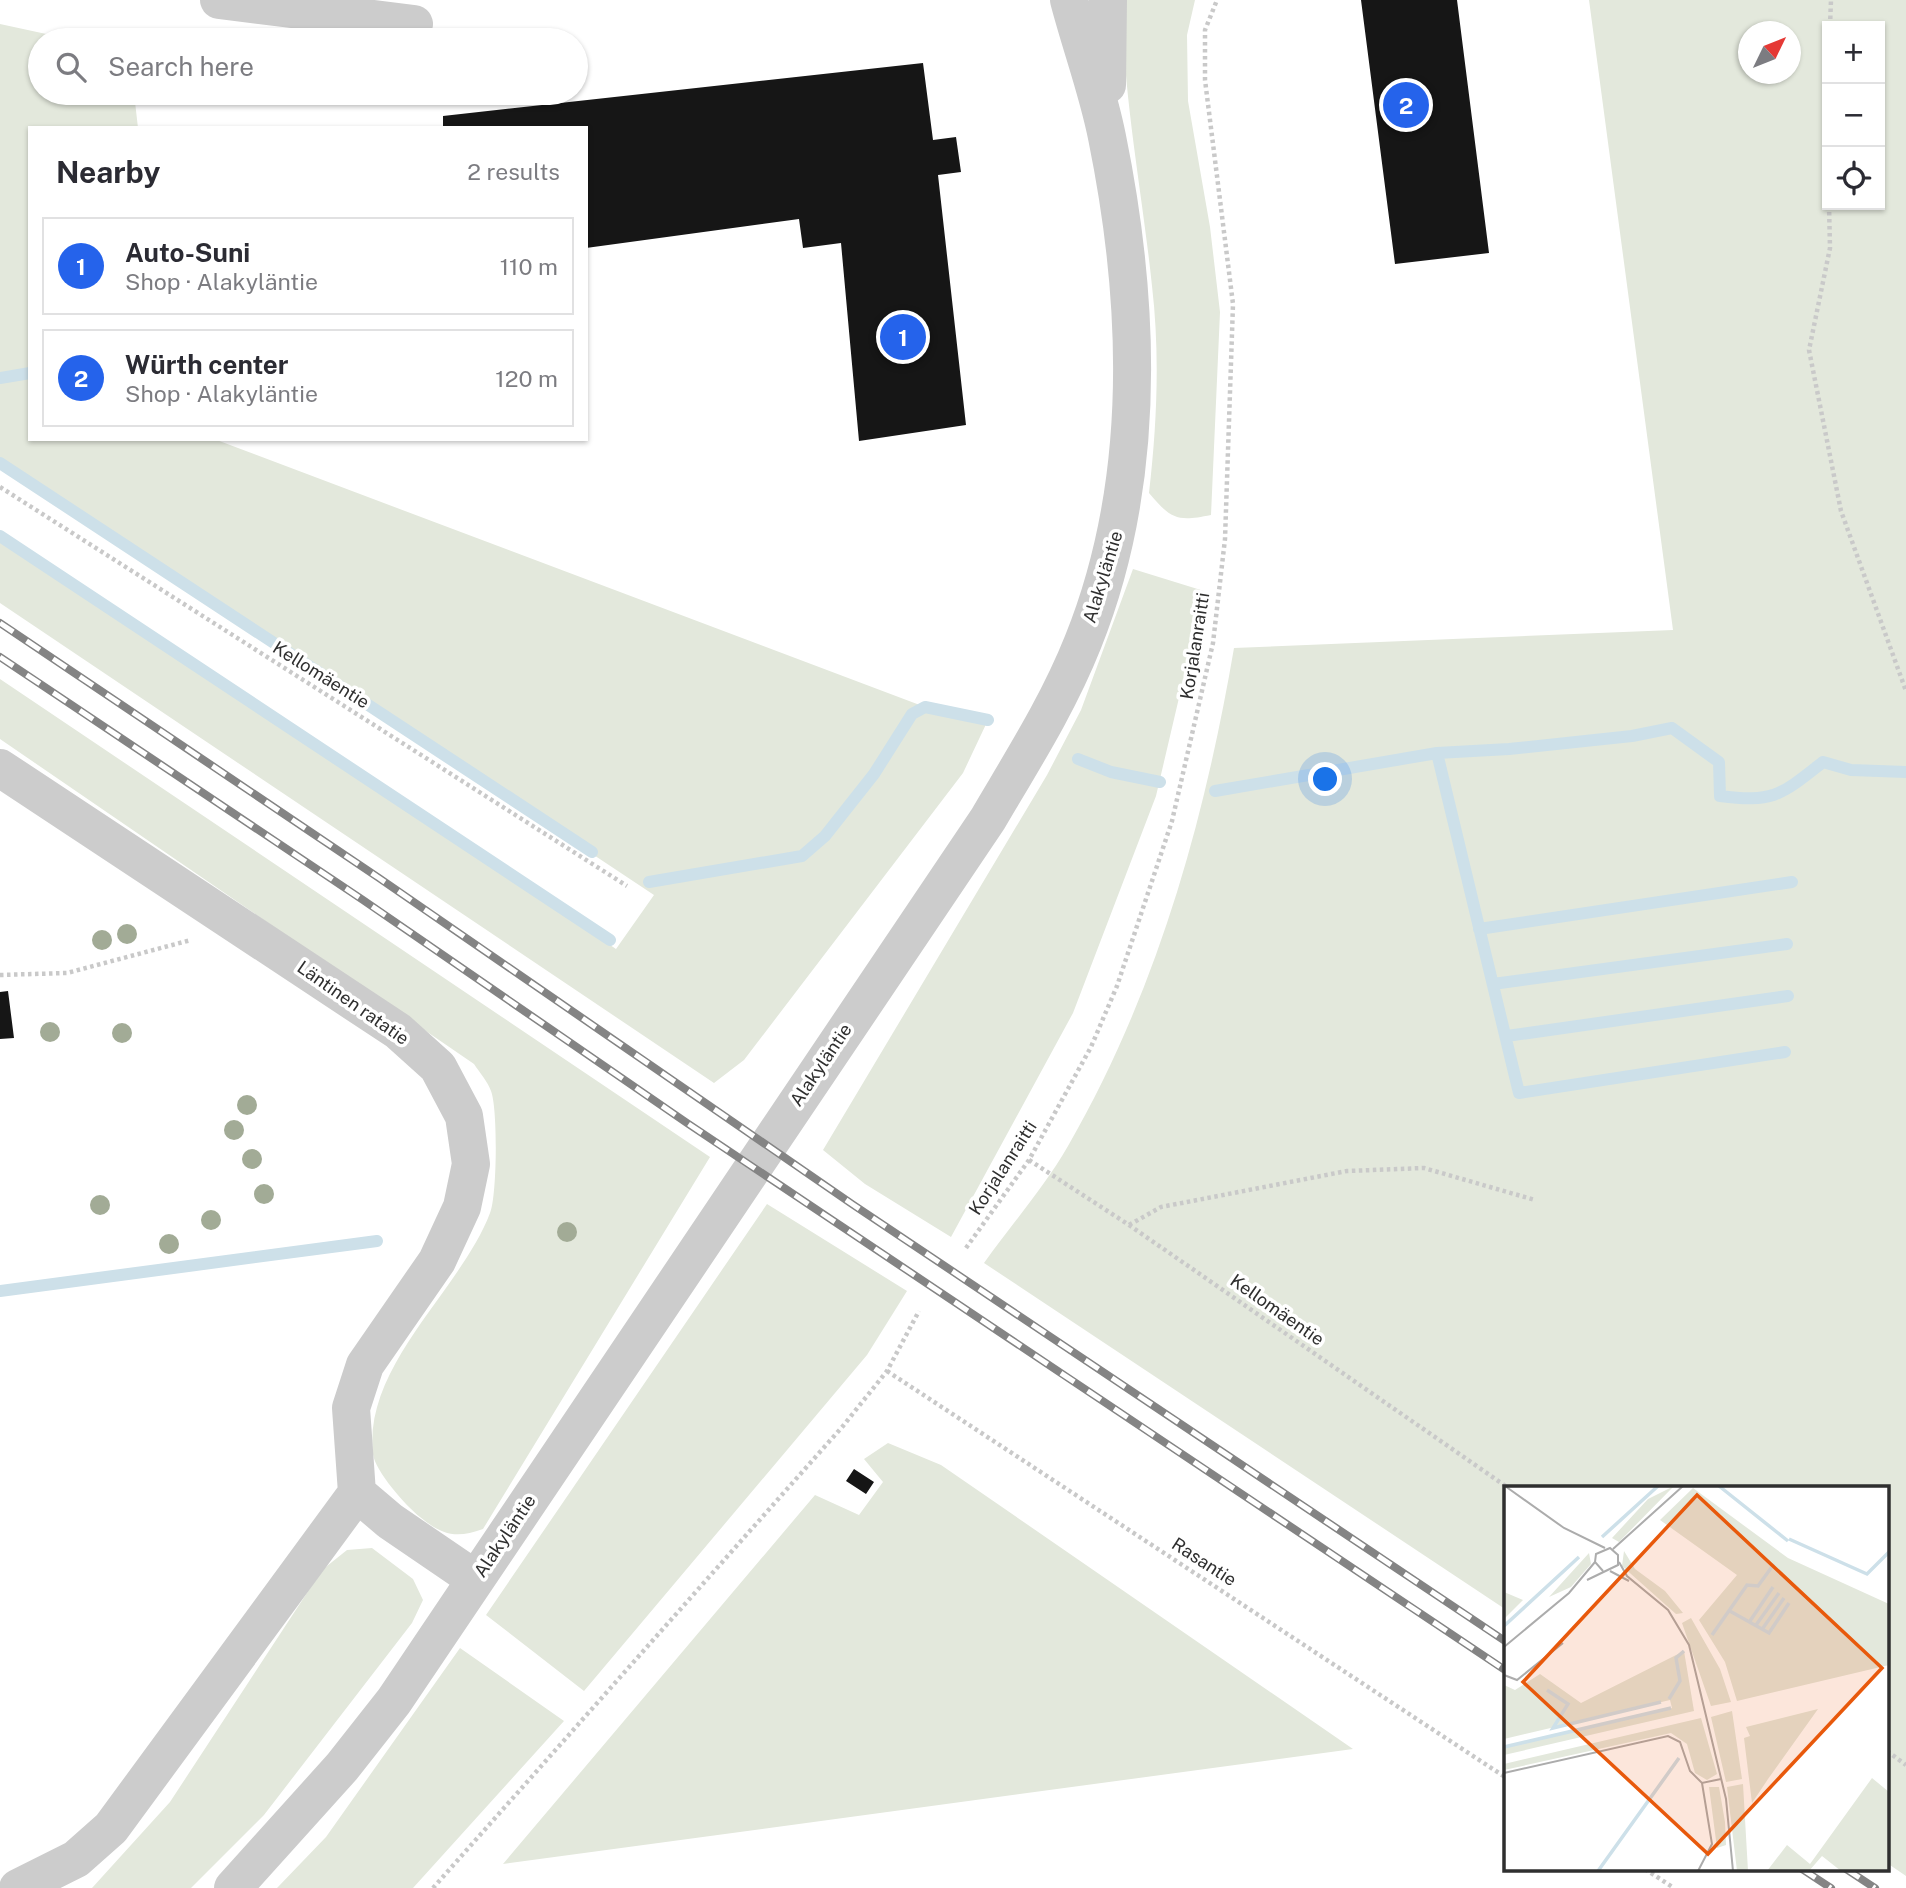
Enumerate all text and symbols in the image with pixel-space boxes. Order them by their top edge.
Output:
north arrow [1738,21,1801,84]
map controls [1822,21,1885,210]
button: + [1822,21,1885,84]
search box [28,28,588,105]
icon: search [52,48,90,86]
text: Search here [108,51,254,82]
pin: 2 [1383,79,1429,131]
button: − [1822,84,1885,147]
button: locate [1822,147,1885,210]
text: Nearby [56,154,160,190]
text: 2 results [467,158,560,185]
text: Auto-Suni [125,237,250,268]
text: 1 [76,253,86,280]
text: 110 m [500,253,558,280]
text: Shop · Alakyläntie [125,268,318,295]
pin: 1 [880,311,926,363]
text: Würth center [125,349,288,380]
text: 2 [74,365,88,392]
text: 120 m [495,365,558,392]
text: Shop · Alakyläntie [125,380,318,407]
street label: Alakyläntie [1079,528,1126,625]
street label: Korjalanraitti [1176,591,1213,701]
street label: Kellomäentie [269,637,373,713]
your location [1308,762,1342,796]
street label: Läntinen ratatie [293,956,413,1049]
street label: Alakyläntie [785,1019,856,1110]
street label: Korjalanraitti [964,1117,1041,1219]
street label: Kellomäentie [1226,1270,1328,1350]
inset map [1504,1486,1888,1870]
street label: Alakyläntie [469,1490,540,1581]
street label: Rasantie [1168,1533,1240,1590]

